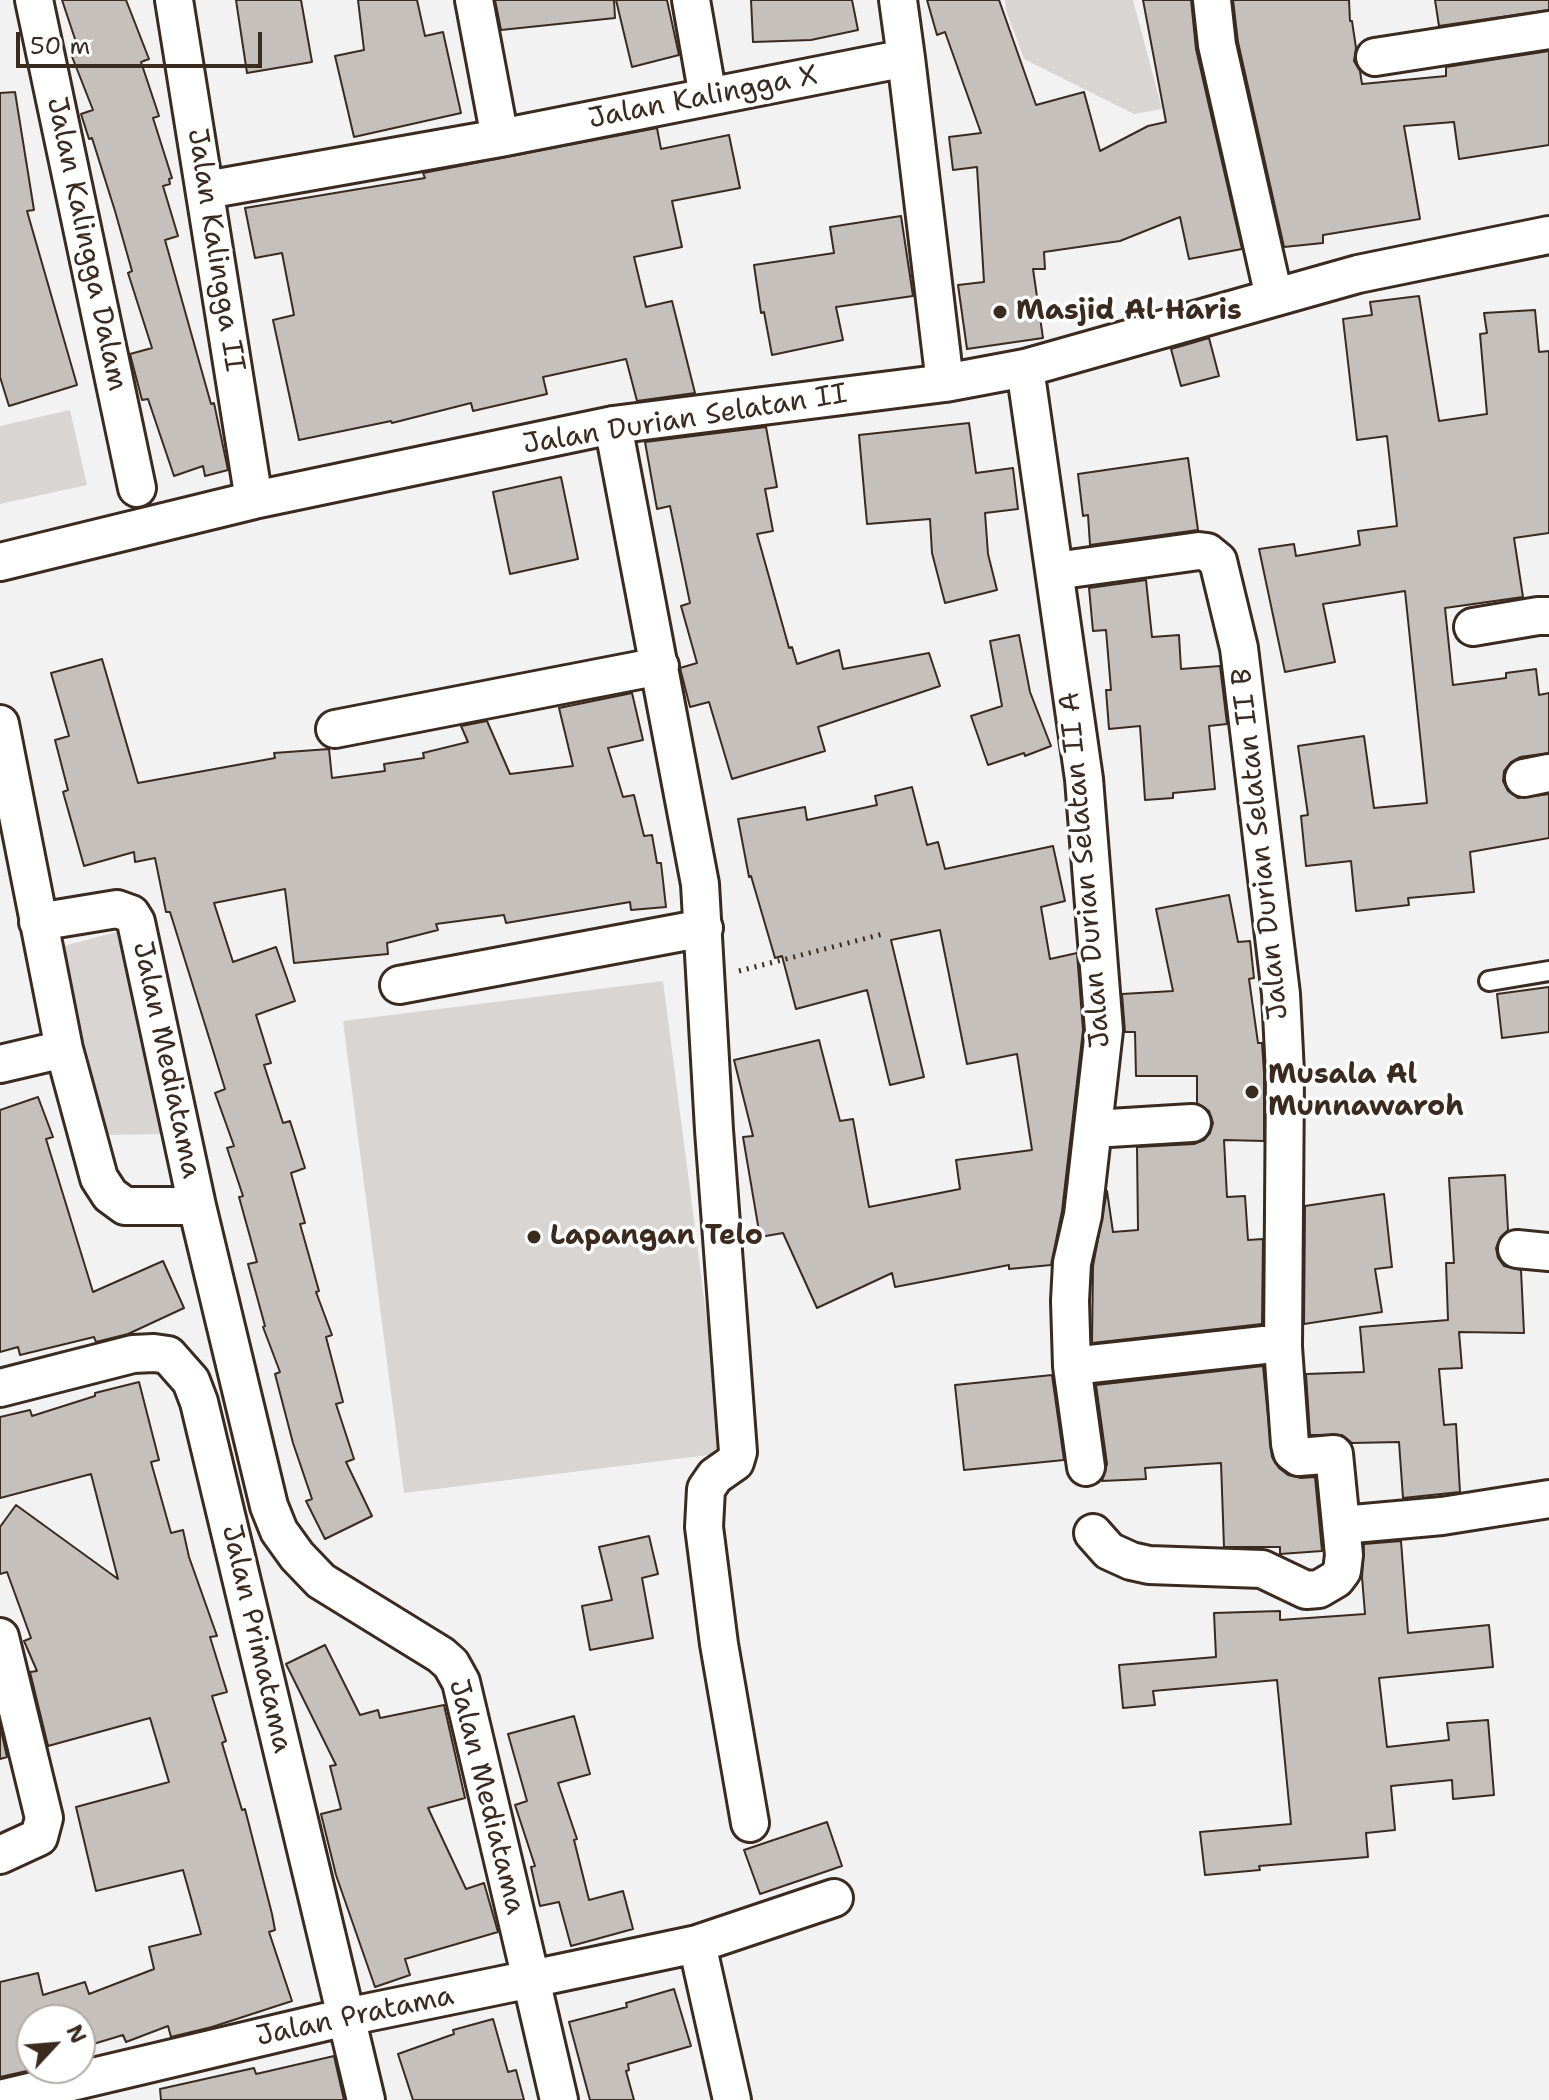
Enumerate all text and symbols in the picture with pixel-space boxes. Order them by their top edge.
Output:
scale bar [20,16,266,66]
text: 50 m [30,30,90,62]
street label: Jalan Kalingga X [586,59,820,137]
street label: Jalan Kalingga Dalam [38,94,134,394]
street label: Jalan Kalingga II [179,126,251,374]
place label: Masjid Al Haris [1016,295,1242,329]
marker: Masjid Al Haris [991,303,1009,321]
street label: Jalan Durian Selatan II [521,378,849,462]
street label: Jalan Durian Selatan II B [1226,666,1296,1022]
street label: Jalan Durian Selatan II A [1054,690,1118,1050]
street label: Jalan Mediatama [125,939,207,1181]
place label: Musala Al Munnawaroh [1268,1059,1464,1125]
marker: Musala Al Munnawaroh [1243,1083,1261,1101]
place label: Lapangan Telo [550,1220,763,1254]
marker: Lapangan Telo [525,1228,543,1246]
street label: Jalan Primatama [213,1522,299,1756]
street label: Jalan Mediatama [441,1676,531,1918]
street label: Jalan Pratama [253,1980,457,2054]
north arrow [16,2004,96,2084]
text: N [59,2020,93,2048]

